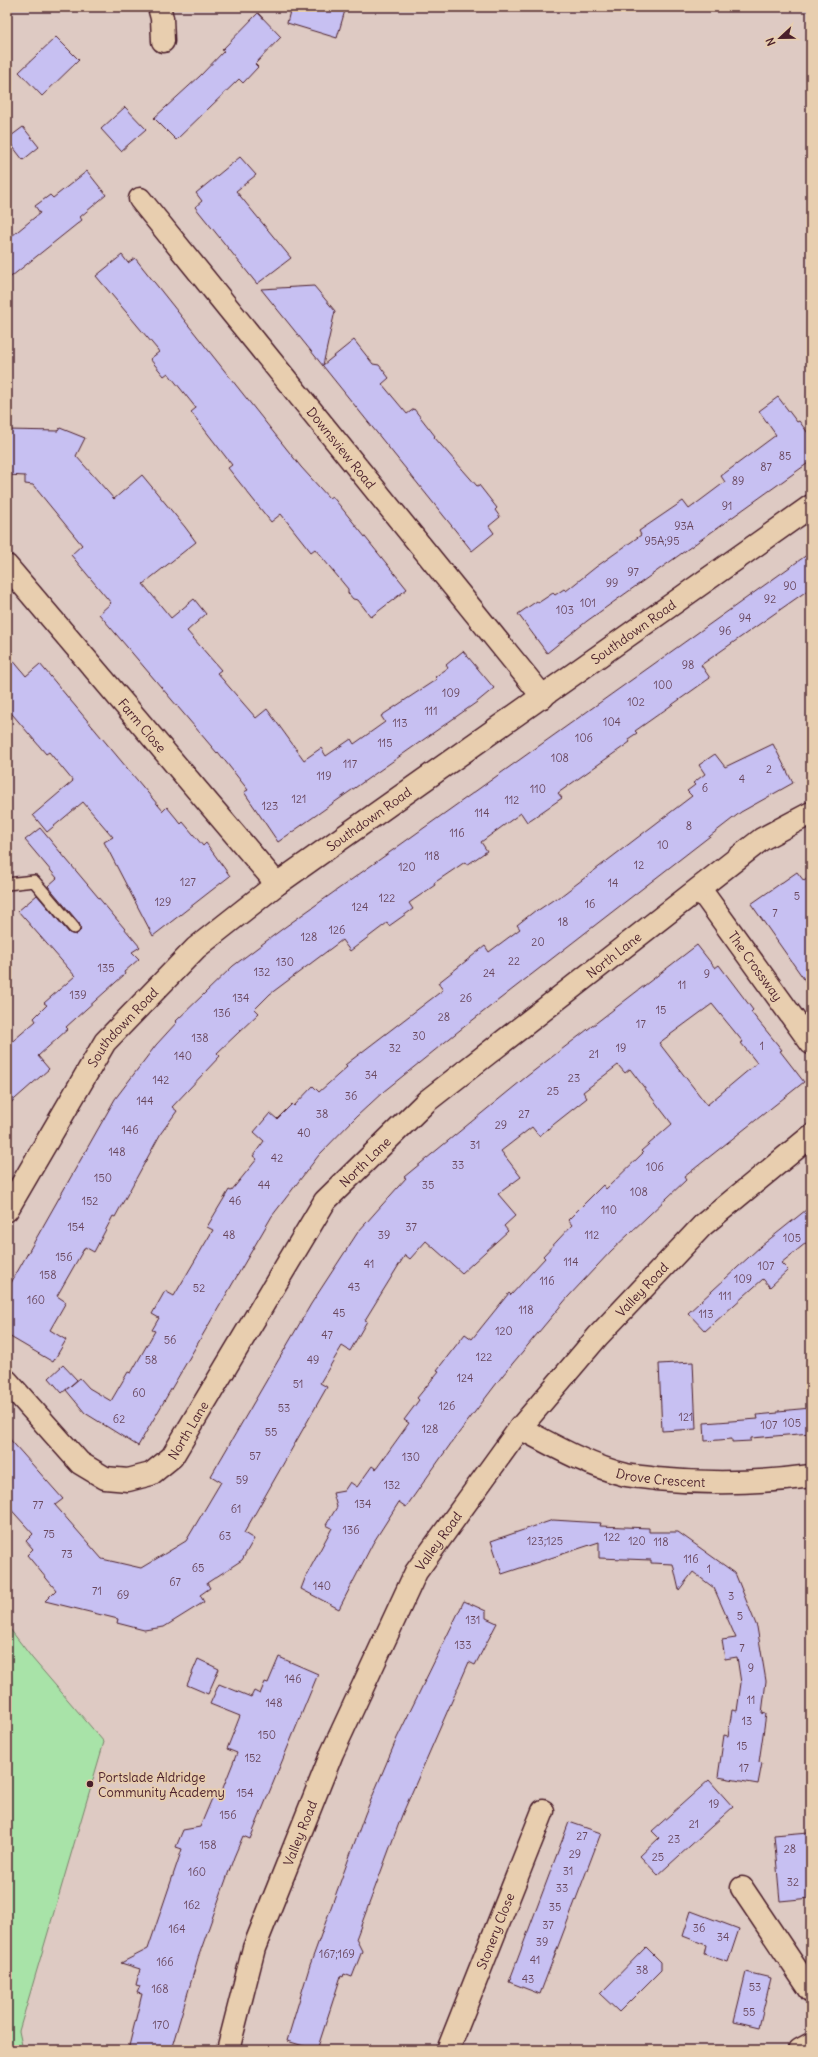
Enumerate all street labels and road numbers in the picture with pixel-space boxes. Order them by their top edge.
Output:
street label: Downsview Road [303,404,379,493]
street label: Southdown Road [588,596,680,668]
street label: Farm Close [114,695,170,756]
street label: Southdown Road [323,783,415,855]
street label: North Lane [583,928,645,982]
street label: The Crossway [724,928,786,1005]
street label: Southdown Road [84,984,162,1070]
street label: North Lane [336,1133,395,1191]
street label: Valley Road [612,1259,672,1321]
street label: North Lane [164,1398,213,1463]
street label: Drove Crescent [614,1465,706,1491]
street label: Valley Road [412,1508,466,1574]
street label: Valley Road [280,1798,321,1868]
street label: Stonery Close [473,1891,519,1972]

